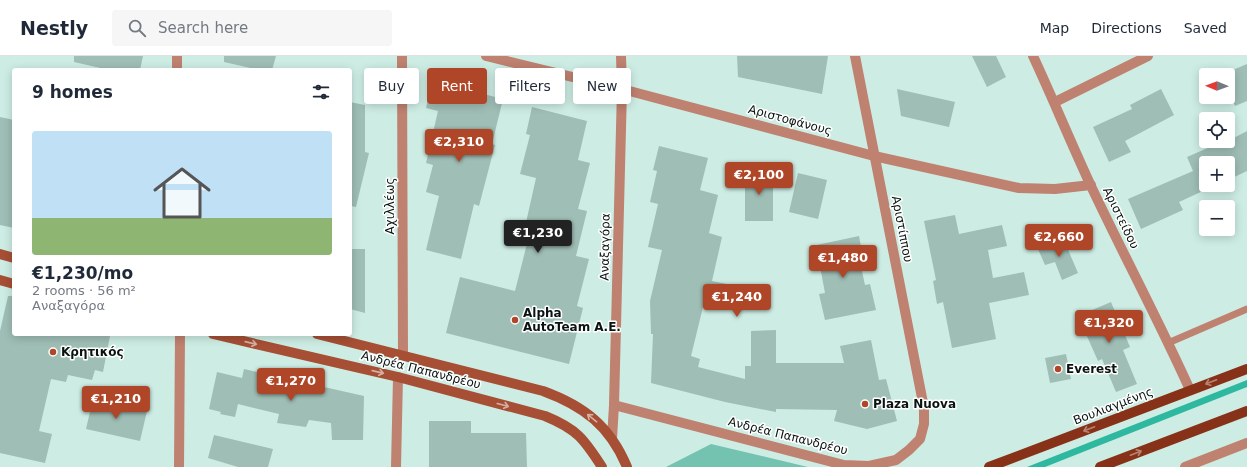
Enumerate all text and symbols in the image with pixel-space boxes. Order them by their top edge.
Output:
search box [112,10,392,46]
text: Nestly [20,17,88,39]
icon: search [126,17,148,39]
text: Search here [158,19,248,37]
text: Map [1040,20,1069,36]
text: Directions [1091,20,1162,36]
text: Saved [1184,20,1227,36]
chip: Buy [364,68,419,104]
chip: Rent [427,68,487,104]
chip: Filters [495,68,565,104]
chip: New [573,68,631,104]
north arrow [1199,68,1235,104]
map controls [1199,68,1235,236]
icon: filters [310,81,332,103]
text: 9 homes [32,82,113,102]
street label: Αριστοφάνους [747,102,833,138]
button: locate [1199,112,1235,148]
pin: €2,310 [426,129,492,163]
text: €2,310 [434,134,484,149]
button: + [1199,156,1235,192]
icon: home [146,157,218,229]
pin: €2,100 [726,162,792,196]
text: €2,100 [734,167,784,182]
street label: Αχιλλέως [383,178,397,234]
street label: Αριστείδου [1100,185,1142,251]
street label: Αριστίππου [889,195,915,264]
button: − [1199,200,1235,236]
street label: Αναξαγόρα [597,213,613,281]
pin: €1,230 [505,220,571,254]
pin: €2,660 [1026,224,1092,258]
text: €1,230 [513,225,563,240]
text: €2,660 [1034,229,1084,244]
pin: €1,480 [810,245,876,279]
text: €1,480 [818,250,868,265]
text: €1,230/mo [32,263,133,283]
text: 2 rooms · 56 m² [32,283,136,298]
pin: €1,240 [704,284,770,318]
text: €1,240 [712,289,762,304]
text: Αναξαγόρα [32,298,105,313]
place label: Alpha AutoTeam Α.Ε. [523,306,621,334]
pin: €1,320 [1076,310,1142,344]
marker: Alpha AutoTeam Α.Ε. [510,315,520,325]
text: €1,320 [1084,315,1134,330]
one-way arrow [244,339,257,347]
place label: Κρητικός [61,345,124,359]
marker: Κρητικός [48,347,58,357]
street label: Ανδρέα Παπανδρέου [360,348,482,392]
place label: Everest [1066,362,1117,376]
marker: Everest [1053,364,1063,374]
pin: €1,270 [258,368,324,402]
one-way arrow [371,369,384,376]
text: €1,270 [266,373,316,388]
one-way arrow [1205,379,1217,387]
street label: Βουλιαγμένης [1071,384,1155,428]
pin: €1,210 [83,386,149,420]
text: €1,210 [91,391,141,406]
place label: Plaza Nuova [873,397,956,411]
marker: Plaza Nuova [860,399,870,409]
one-way arrow [497,401,510,409]
one-way arrow [587,414,598,423]
street label: Ανδρέα Παπανδρέου [727,414,849,458]
one-way arrow [1084,425,1096,433]
one-way arrow [1130,449,1142,457]

